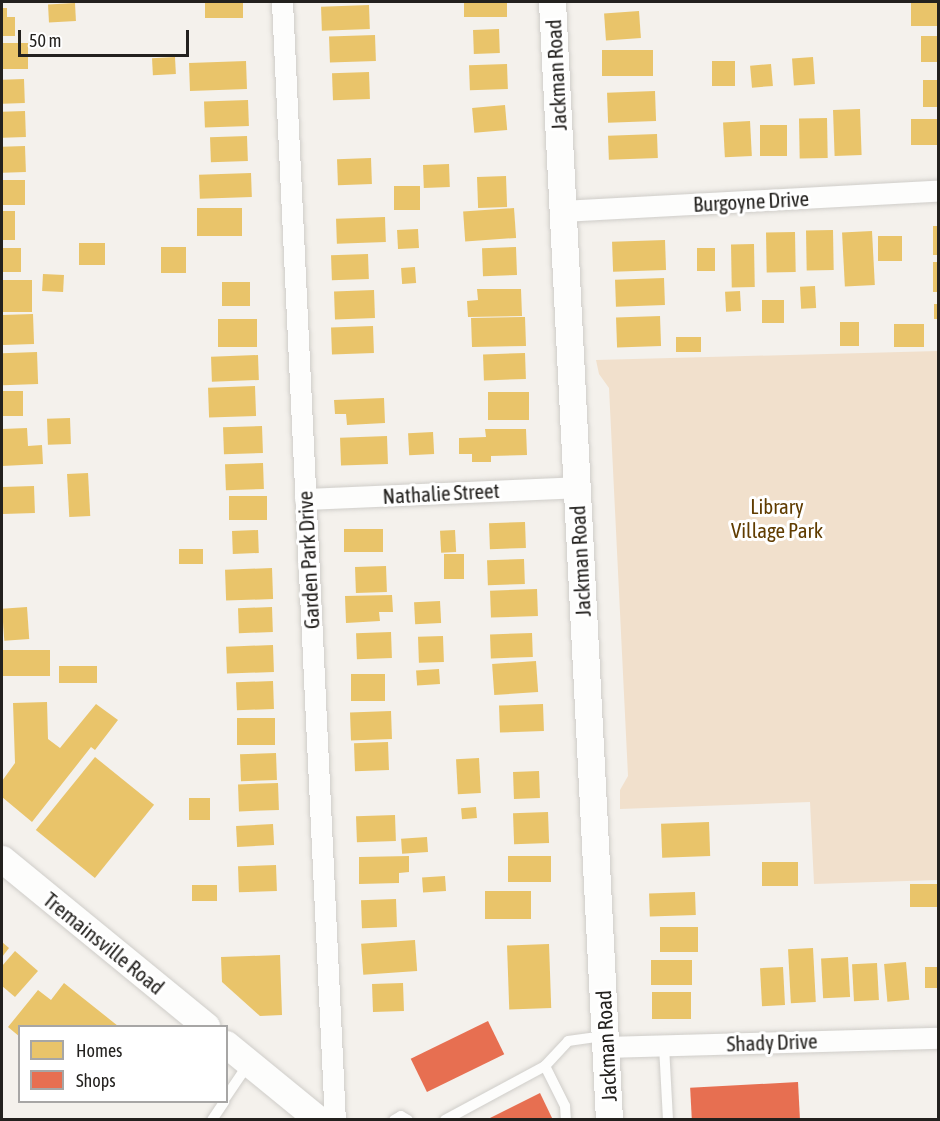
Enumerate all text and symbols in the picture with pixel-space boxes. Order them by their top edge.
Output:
scale bar [21,18,192,56]
street label: Jackman Road [540,19,572,131]
text: 50 m [29,30,61,51]
street label: Burgoyne Drive [692,185,810,217]
street label: Nathalie Street [382,477,500,509]
street label: Garden Park Drive [292,490,324,630]
park label: Library Village Park [731,493,823,543]
street label: Jackman Road [564,505,596,617]
street label: Tremainsville Road [39,887,169,999]
street label: Jackman Road [590,990,622,1102]
legend [18,1025,228,1103]
street label: Shady Drive [726,1028,818,1056]
text: Homes [76,1040,122,1061]
text: Shops [76,1070,116,1091]

